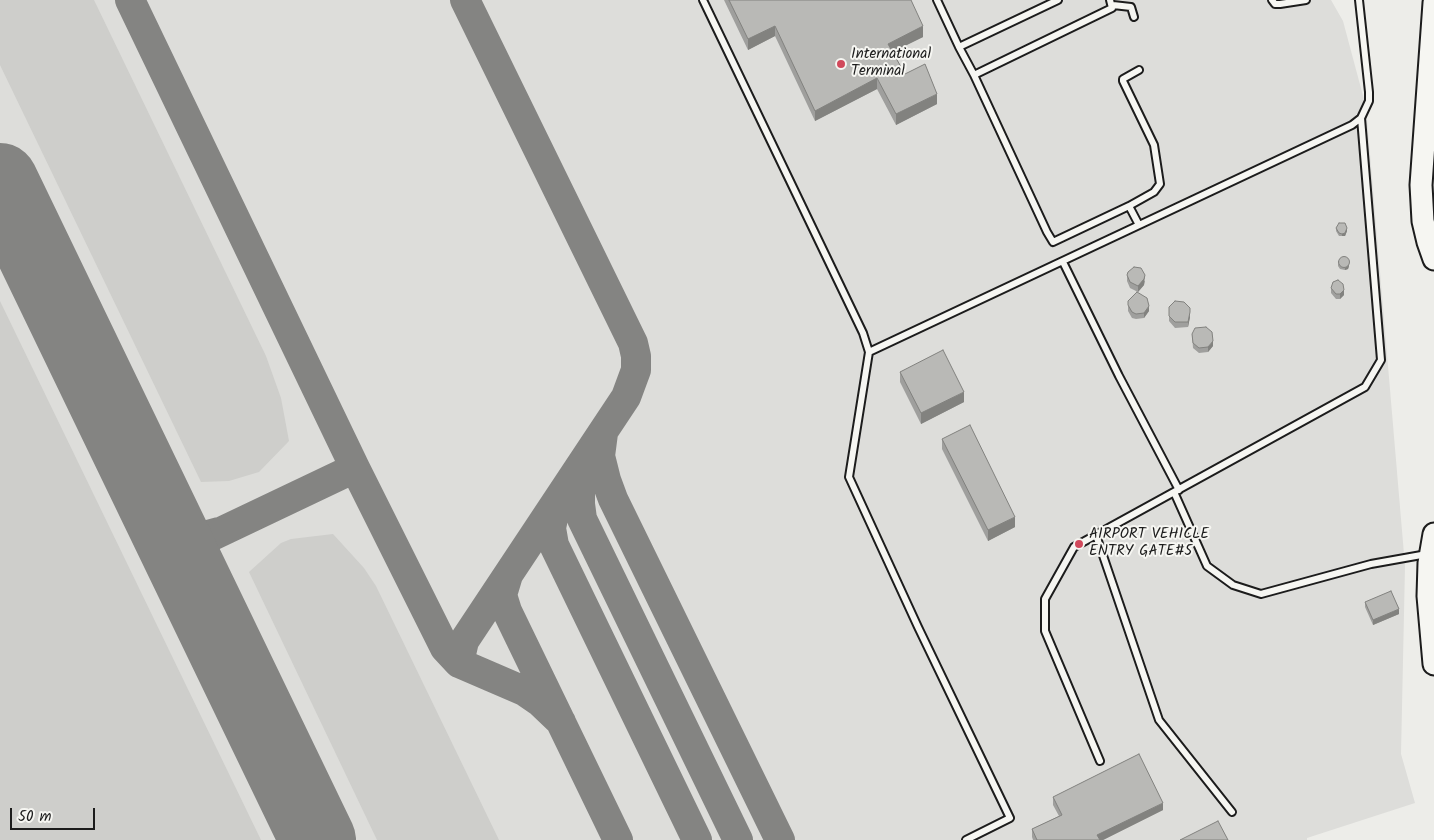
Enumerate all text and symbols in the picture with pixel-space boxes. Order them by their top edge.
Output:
place label: International Terminal [851,46,931,81]
marker: International Terminal [835,58,847,70]
place label: AIRPORT VEHICLE ENTRY GATE#5 [1089,526,1209,561]
marker: AIRPORT VEHICLE ENTRY GATE#5 [1073,538,1085,550]
scale bar [12,798,98,830]
text: 50 m [18,805,52,829]

